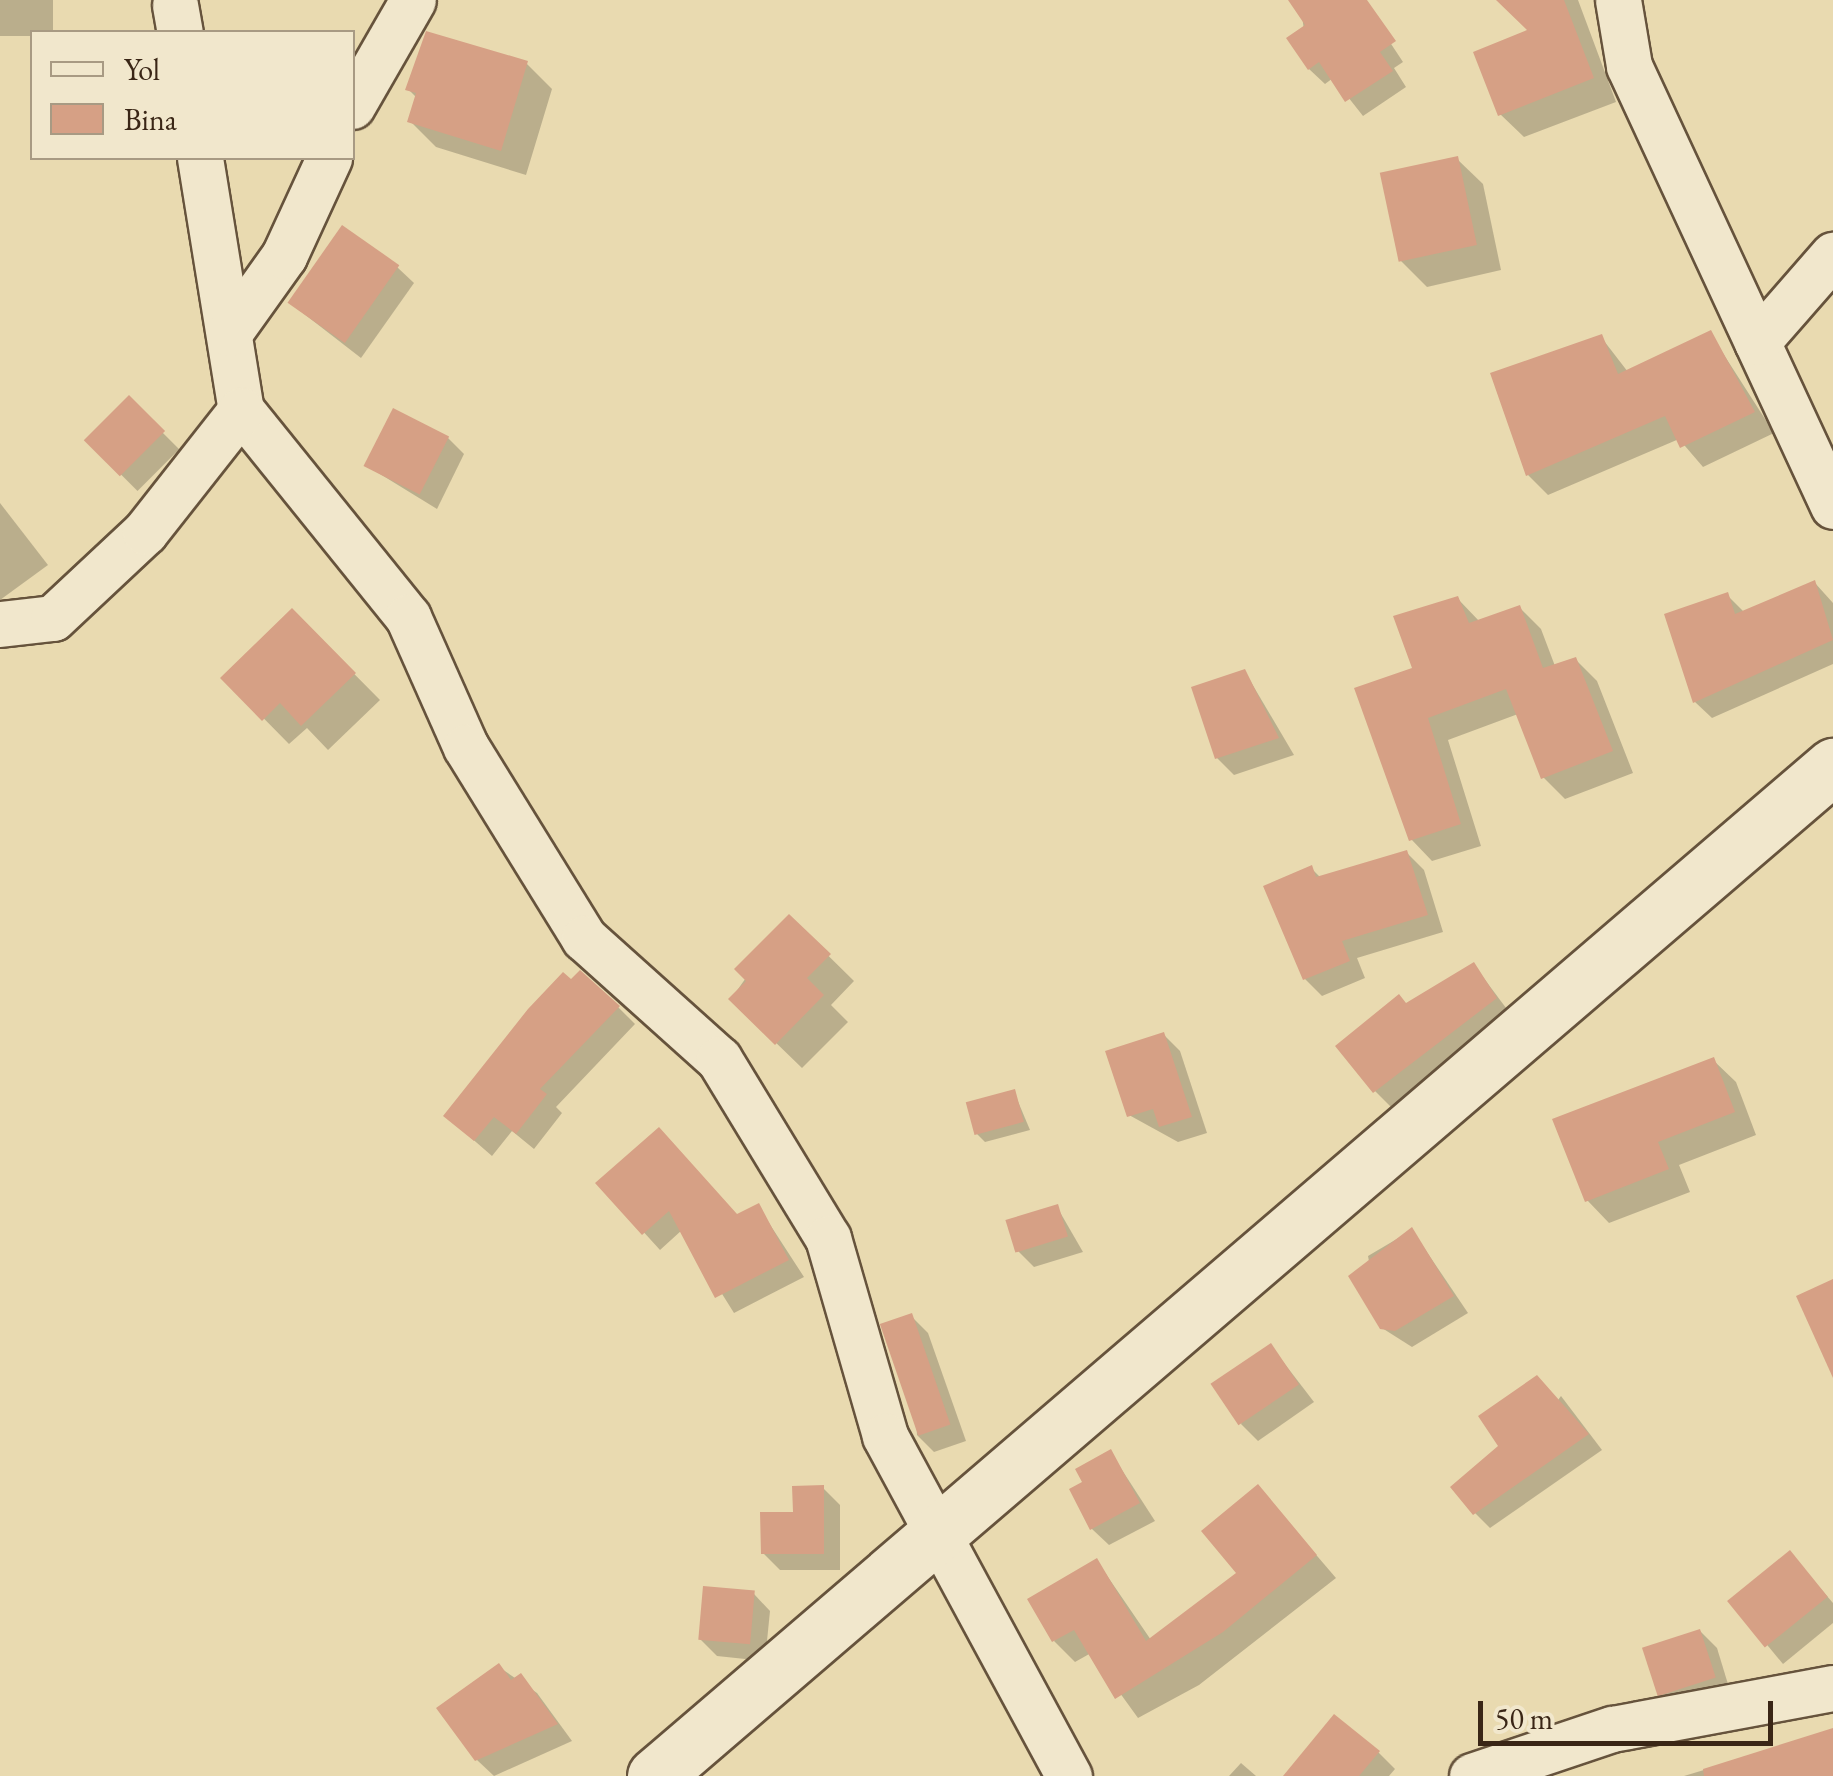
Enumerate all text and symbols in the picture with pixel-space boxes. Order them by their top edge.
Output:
legend [30,30,355,160]
text: Yol [124,50,160,89]
text: Bina [124,100,177,139]
scale bar [1483,1681,1778,1743]
text: 50 m [1495,1699,1553,1738]

